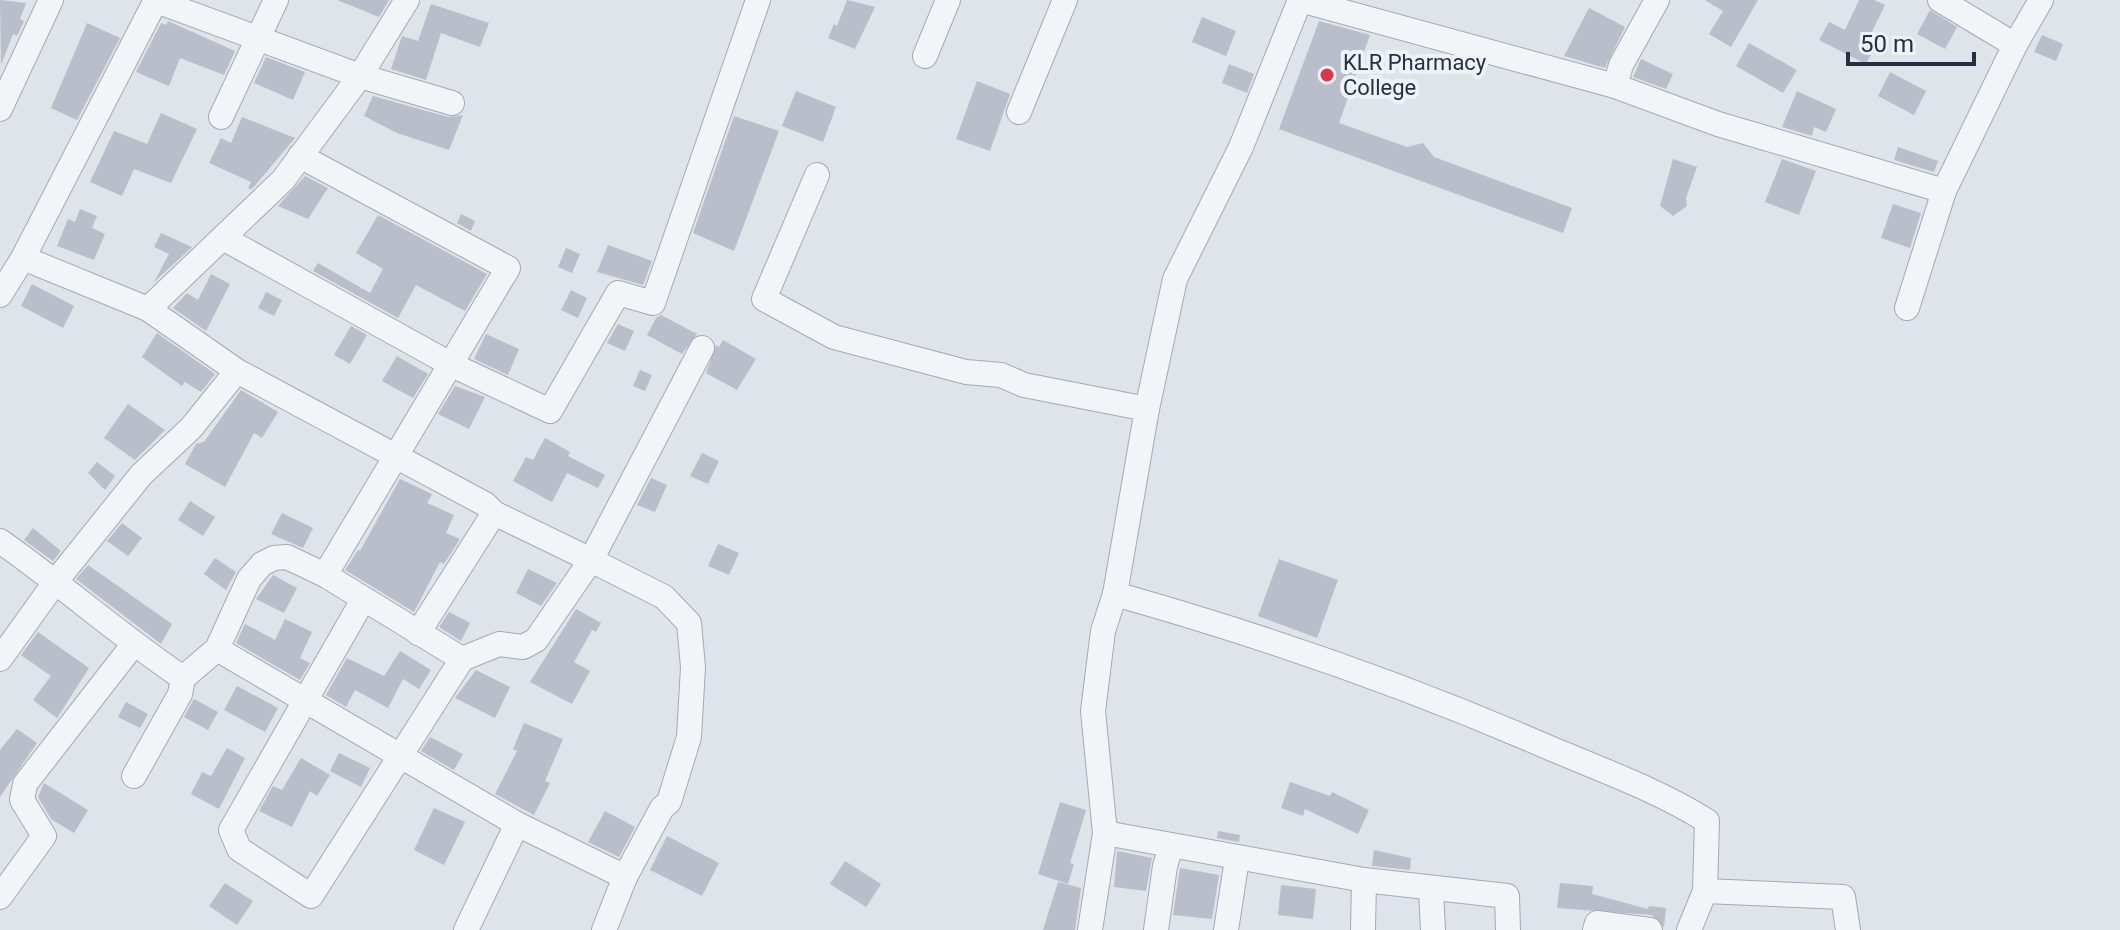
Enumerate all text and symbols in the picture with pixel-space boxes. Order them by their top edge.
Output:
scale bar [1848,16,1974,66]
text: 50 m [1860,30,1914,58]
place label: KLR Pharmacy College [1343,50,1487,100]
marker: KLR Pharmacy College [1318,66,1336,84]

